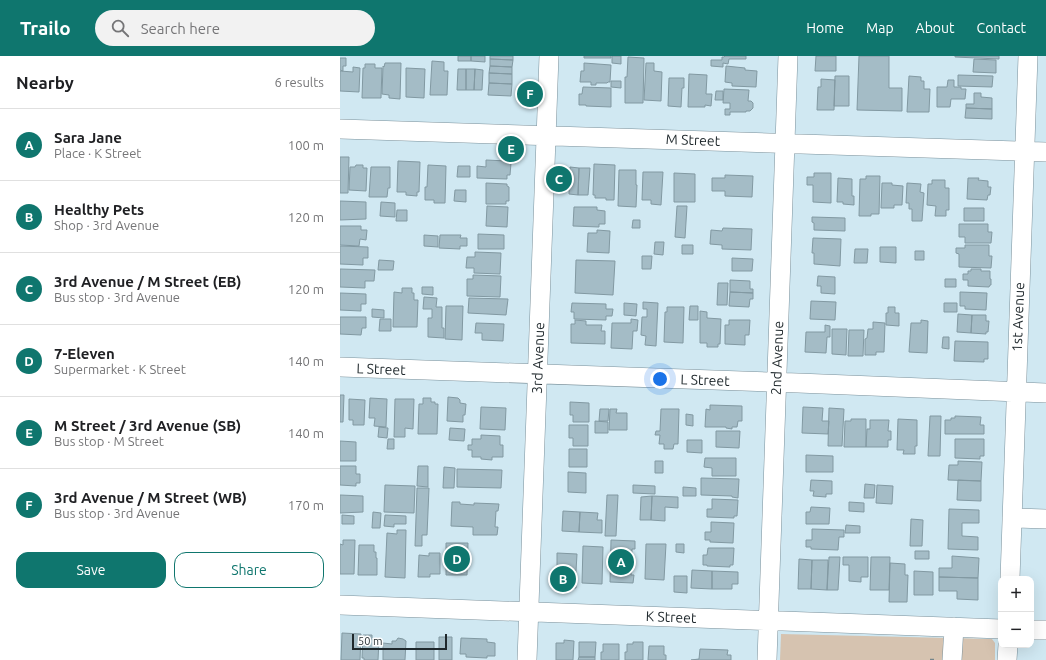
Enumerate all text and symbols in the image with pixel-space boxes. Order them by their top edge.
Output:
search box [95,10,375,46]
text: Trailo [20,17,71,39]
icon: search [109,17,131,39]
text: Search here [141,20,220,37]
text: Home [806,20,844,36]
text: Map [866,20,894,36]
text: About [916,20,955,36]
text: Contact [977,20,1026,36]
text: Nearby [16,73,74,92]
text: 6 results [274,75,324,89]
pin: F [517,79,543,109]
text: Sara Jane [54,129,122,146]
street label: M Street [666,131,721,149]
pin: E [498,134,524,164]
text: A [24,138,34,152]
text: 100 m [288,138,324,152]
text: Place · K Street [54,146,141,160]
pin: C [546,164,572,194]
text: Healthy Pets [54,201,144,218]
text: B [25,210,33,224]
text: 120 m [288,210,324,224]
text: Shop · 3rd Avenue [54,218,159,232]
text: 3rd Avenue / M Street (EB) [54,273,242,290]
text: C [25,282,33,296]
text: 120 m [288,282,324,296]
street label: 1st Avenue [1009,282,1027,352]
text: Bus stop · 3rd Avenue [54,290,180,304]
street label: 2nd Avenue [768,321,786,395]
street label: 3rd Avenue [529,322,547,394]
text: 7-Eleven [54,345,115,362]
text: D [24,354,34,368]
text: 140 m [288,354,324,368]
street label: L Street [356,360,406,378]
text: Supermarket · K Street [54,362,186,376]
your location [650,369,670,389]
street label: L Street [680,371,730,389]
text: M Street / 3rd Avenue (SB) [54,417,241,434]
text: E [25,426,33,440]
text: 140 m [288,426,324,440]
text: Bus stop · M Street [54,434,164,448]
text: 3rd Avenue / M Street (WB) [54,489,247,506]
text: F [25,498,33,512]
text: 170 m [288,498,324,512]
text: Bus stop · 3rd Avenue [54,506,180,520]
pin: D [444,544,470,574]
pin: A [608,547,634,577]
button: Save [16,552,166,588]
button: Share [174,552,324,588]
pin: B [550,564,576,594]
map controls [998,576,1034,648]
button: + [998,576,1034,612]
street label: K Street [645,608,697,626]
button: − [998,612,1034,648]
scale bar [352,632,447,651]
text: 50 m [358,635,382,647]

